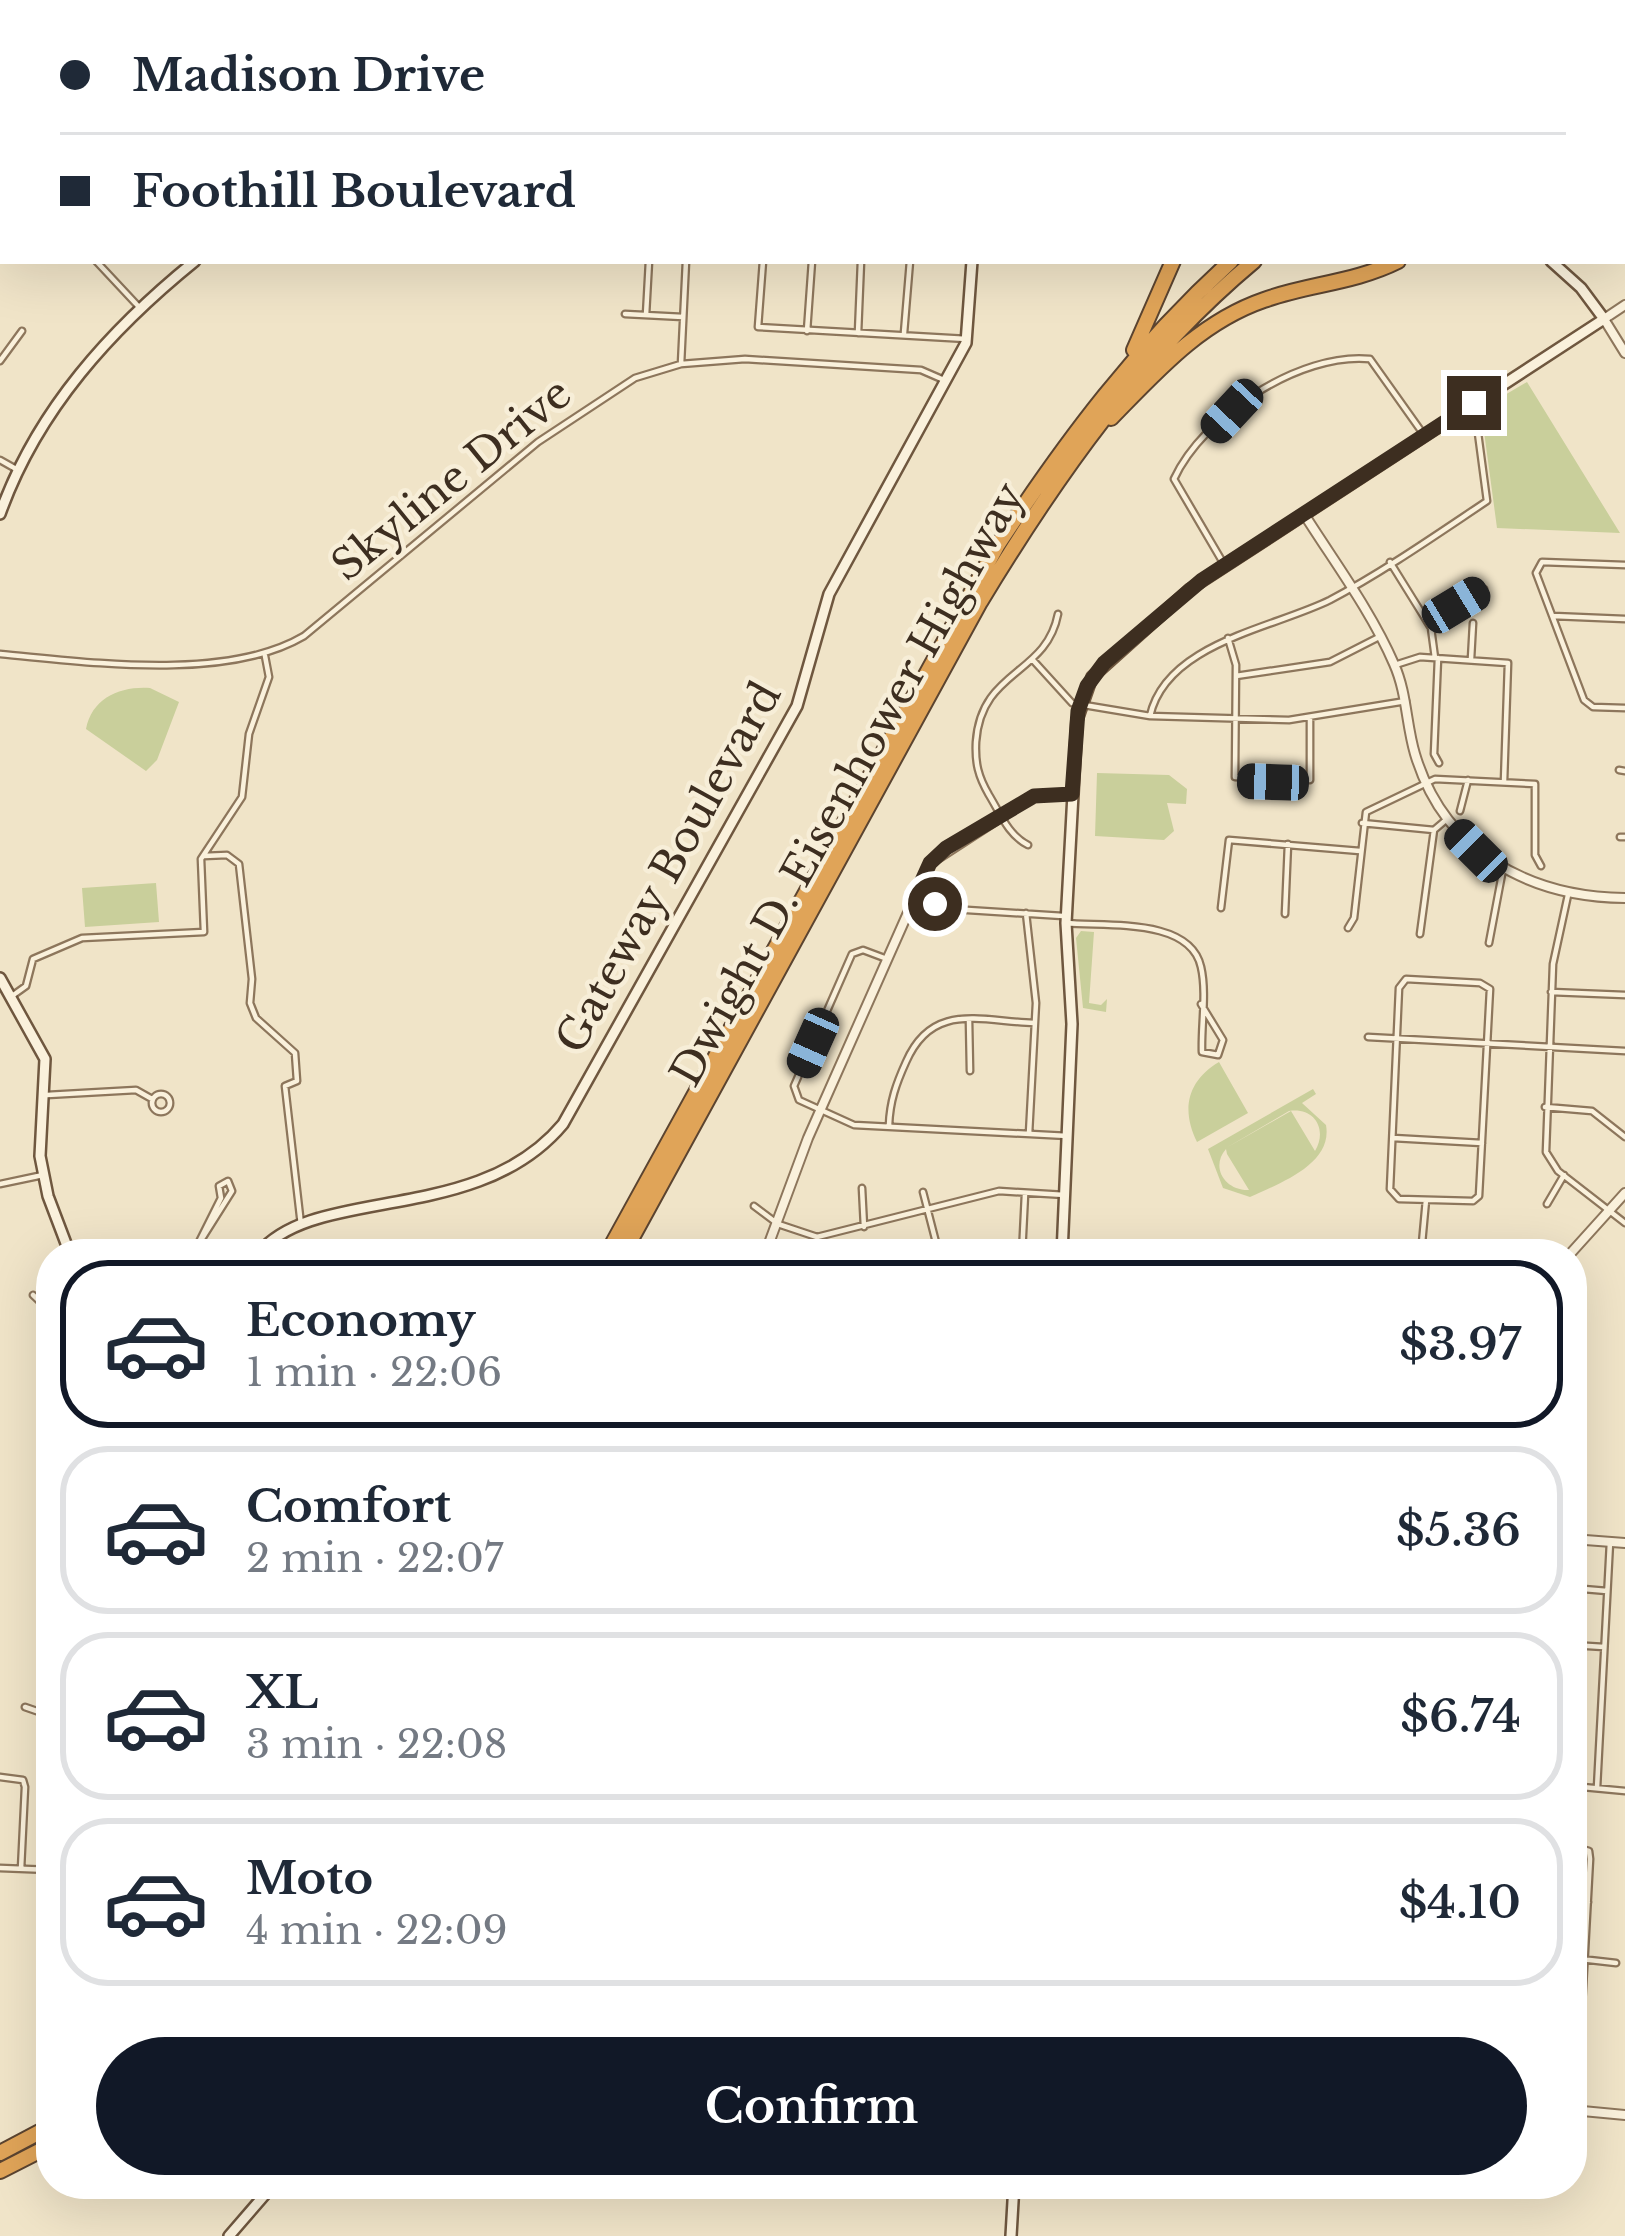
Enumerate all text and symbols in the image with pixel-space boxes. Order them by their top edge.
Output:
text: Madison Drive [132,47,485,103]
text: Foothill Boulevard [132,163,576,219]
street label: Skyline Drive [321,367,581,591]
car [1194,372,1270,450]
route end [1447,376,1501,430]
street label: Dwight D. Eisenhower Highway [659,473,1035,1095]
car [1416,571,1496,639]
street label: Gateway Boulevard [544,672,792,1062]
car [1236,763,1310,801]
car [1438,813,1514,889]
route start [908,877,962,931]
car [782,1003,844,1083]
icon: car [102,1290,210,1398]
text: Economy [246,1292,476,1348]
text: $3.97 [1399,1316,1521,1372]
text: 1 min · 22:06 [246,1348,502,1397]
icon: car [102,1476,210,1584]
text: Comfort [246,1478,451,1534]
text: $5.36 [1396,1502,1521,1558]
text: 2 min · 22:07 [246,1534,503,1583]
icon: car [102,1662,210,1770]
text: XL [246,1664,318,1720]
text: $6.74 [1400,1688,1521,1744]
text: 3 min · 22:08 [246,1720,507,1769]
icon: car [102,1848,210,1956]
text: Moto [246,1850,373,1906]
text: $4.10 [1399,1874,1521,1930]
text: 4 min · 22:09 [246,1906,508,1955]
button: Confirm [96,2037,1527,2175]

